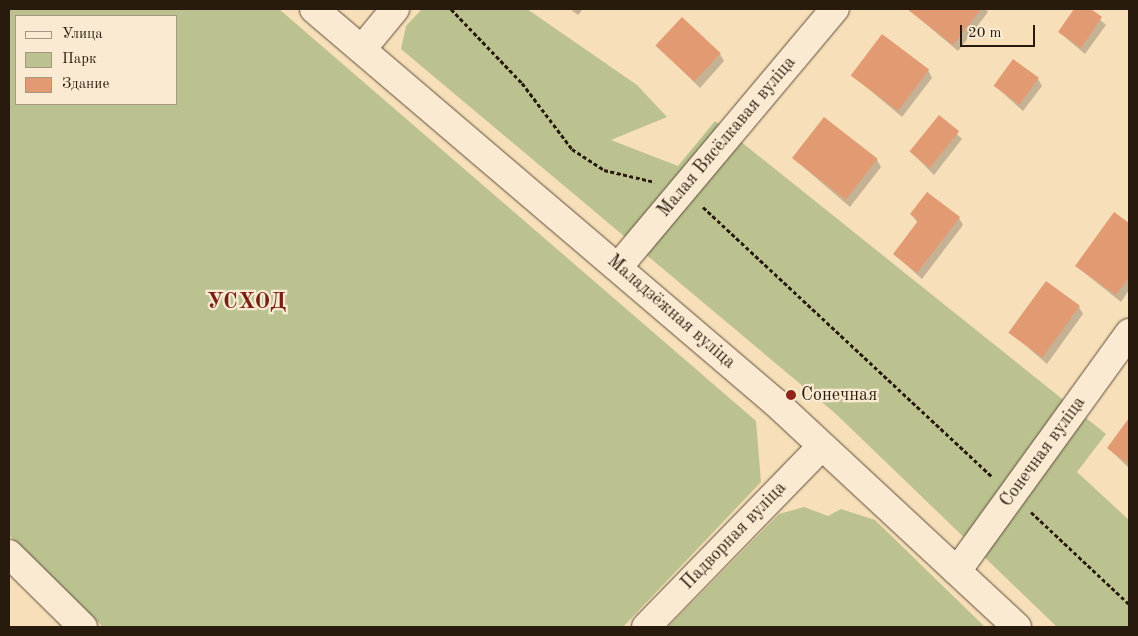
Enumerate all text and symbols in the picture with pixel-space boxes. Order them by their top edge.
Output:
legend [15,15,178,105]
scale bar [963,15,1038,47]
text: 20 m [968,26,1002,41]
text: Улица [62,27,103,42]
text: Парк [62,52,97,67]
street label: Малая Вясёлкавая вуліца [653,52,801,222]
text: Здание [62,77,109,92]
street label: Маладзёжная вуліца [602,250,740,374]
district label: УСХОД [206,290,288,316]
place label: Сонечная [801,384,877,406]
marker: Сонечная [785,389,797,401]
street label: Сонечная вуліца [996,393,1090,511]
street label: Падворная вуліца [677,477,791,595]

